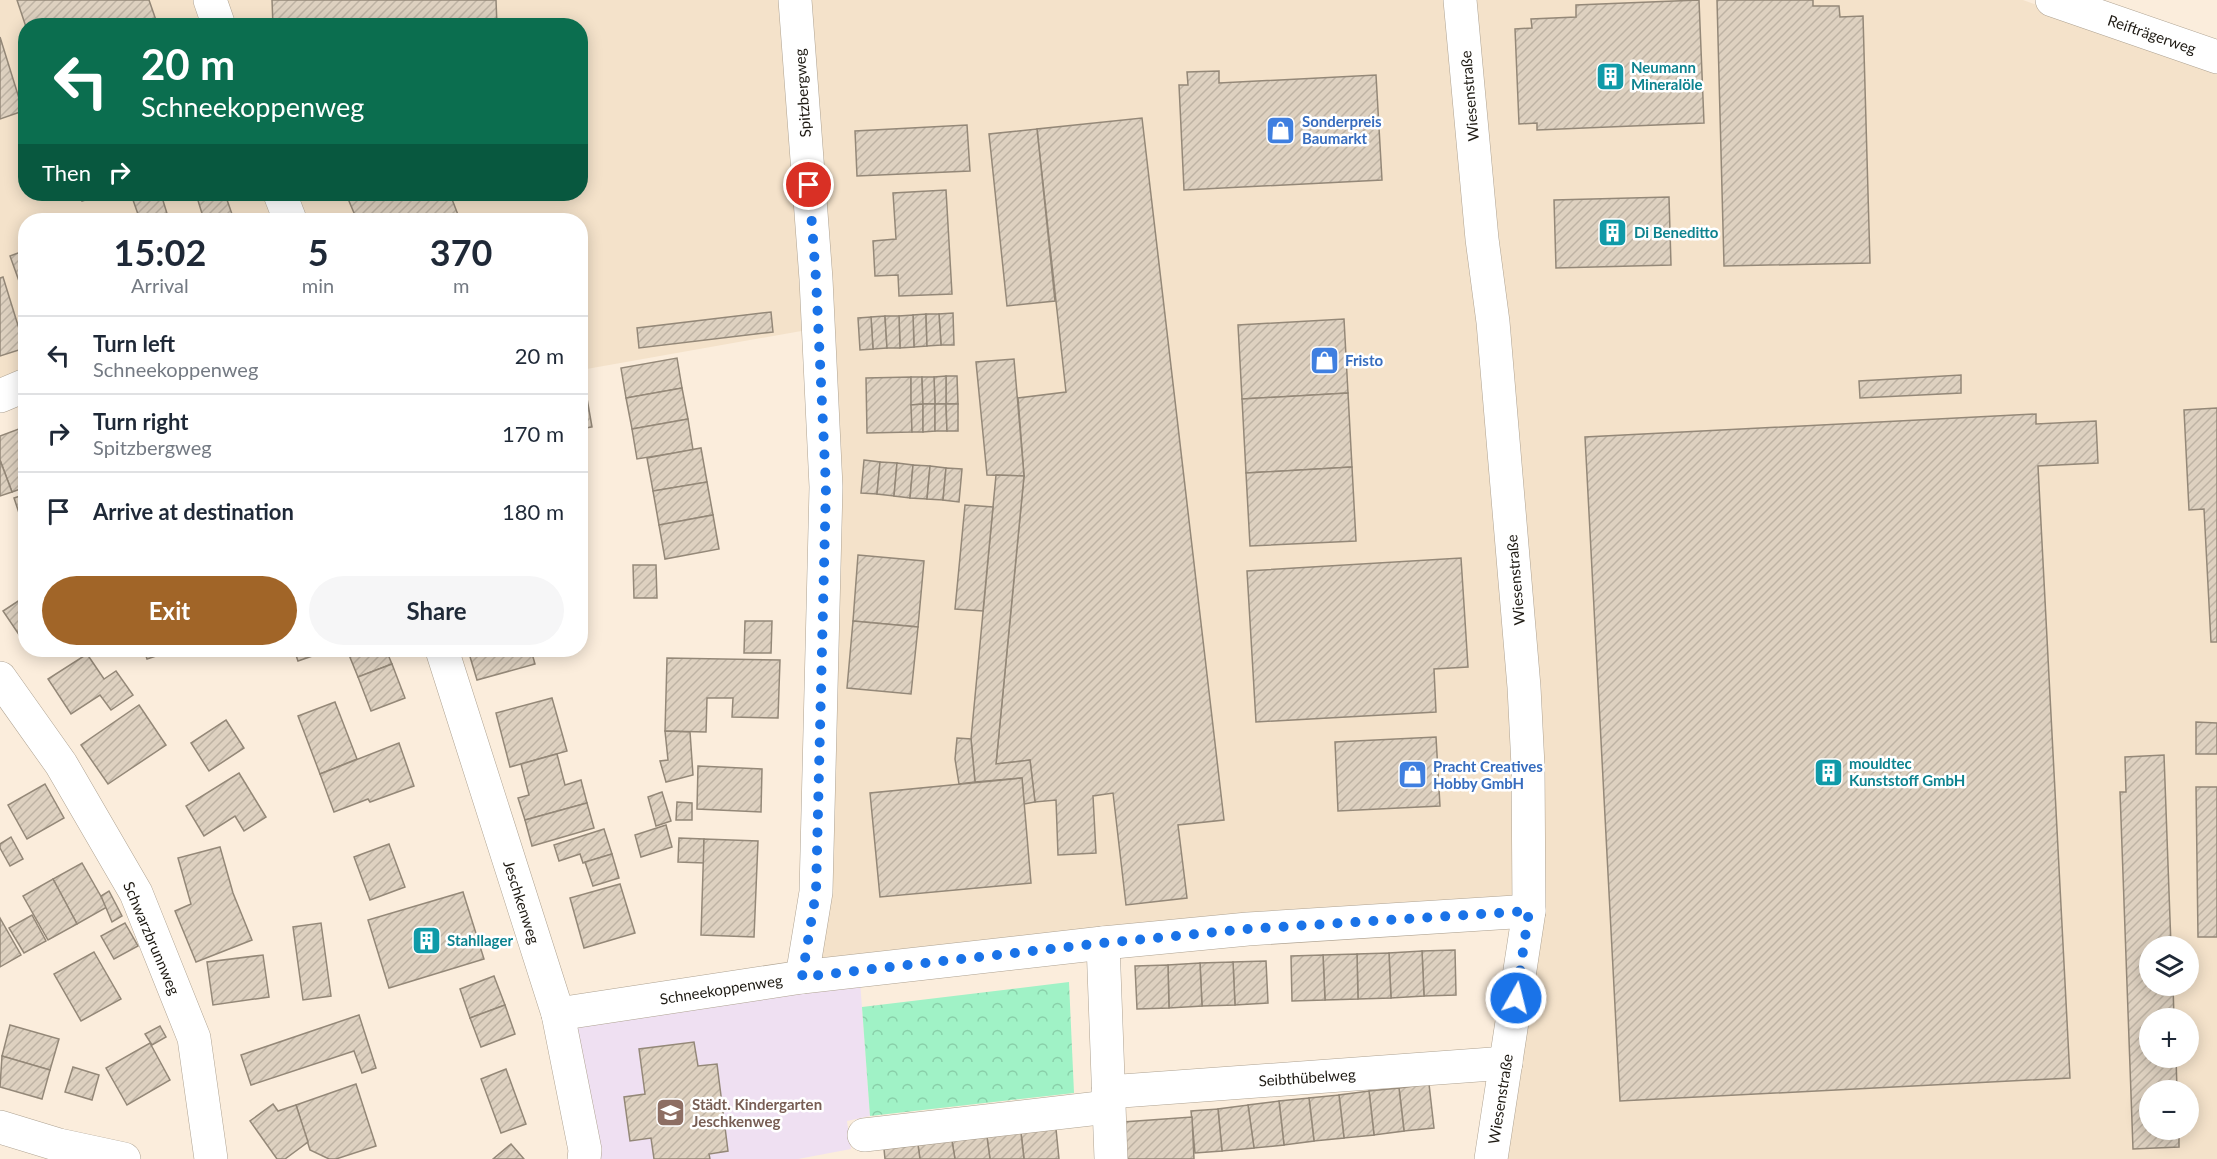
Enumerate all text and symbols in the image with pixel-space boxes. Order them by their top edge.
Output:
street label: Reifträgerweg [2106,11,2199,58]
text: 20 m [141,39,235,89]
icon: left [42,42,120,120]
street label: Spitzbergweg [790,48,814,138]
street label: Wiesenstraße [1456,50,1482,142]
place label: Neumann Mineralöle [1631,58,1703,93]
building icon: Neumann Mineralöle [1594,60,1626,92]
text: Schneekoppenweg [141,90,364,123]
place label: Sonderpreis Baumarkt [1302,112,1382,147]
shop icon: Sonderpreis Baumarkt [1265,114,1297,146]
icon: right [103,156,136,189]
text: Then [42,159,91,186]
pin [783,159,834,210]
icon: arrive [792,168,825,201]
building icon: Di Beneditto [1597,216,1629,248]
place label: Di Beneditto [1634,223,1719,241]
text: 15:02 [114,230,206,274]
text: 5 [308,230,329,274]
text: 370 [430,230,492,274]
text: Arrival [131,273,189,297]
text: min [302,273,334,297]
text: m [453,273,469,297]
text: Turn left [93,330,175,357]
icon: left [42,339,75,372]
text: 20 m [515,342,564,369]
shop icon: Fristo [1308,344,1340,376]
place label: Fristo [1345,351,1383,369]
text: Schneekoppenweg [93,357,258,381]
text: Turn right [93,408,188,435]
icon: right [42,417,75,450]
text: 170 m [502,420,564,447]
text: Spitzbergweg [93,435,212,459]
icon: arrive [42,495,75,528]
text: Arrive at destination [93,498,294,525]
text: 180 m [502,498,564,525]
street label: Wiesenstraße [1502,534,1528,626]
button: Exit [42,576,297,645]
button: Share [309,576,564,645]
place label: mouldtec Kunststoff GmbH [1849,754,1965,789]
building icon: mouldtec Kunststoff GmbH [1812,756,1844,788]
place label: Pracht Creatives Hobby GmbH [1433,757,1543,792]
shop icon: Pracht Creatives Hobby GmbH [1396,759,1428,791]
street label: Jeschkenweg [500,858,544,946]
street label: Schwarzbrunnweg [120,879,184,998]
building icon: Stahllager [410,924,442,956]
place label: Stahllager [447,931,513,949]
map controls [2139,936,2199,1140]
button: layers [2139,936,2199,996]
position arrow [1484,966,1548,1030]
street label: Schneekoppenweg [658,970,784,1008]
button: + [2139,1008,2199,1068]
street label: Wiesenstraße [1484,1053,1516,1145]
street label: Seibthübelweg [1258,1065,1356,1089]
button: − [2139,1080,2199,1140]
place label: Städt. Kindergarten Jeschkenweg [692,1095,822,1130]
school or university icon: Städt. Kindergarten Jeschkenweg [655,1097,687,1129]

